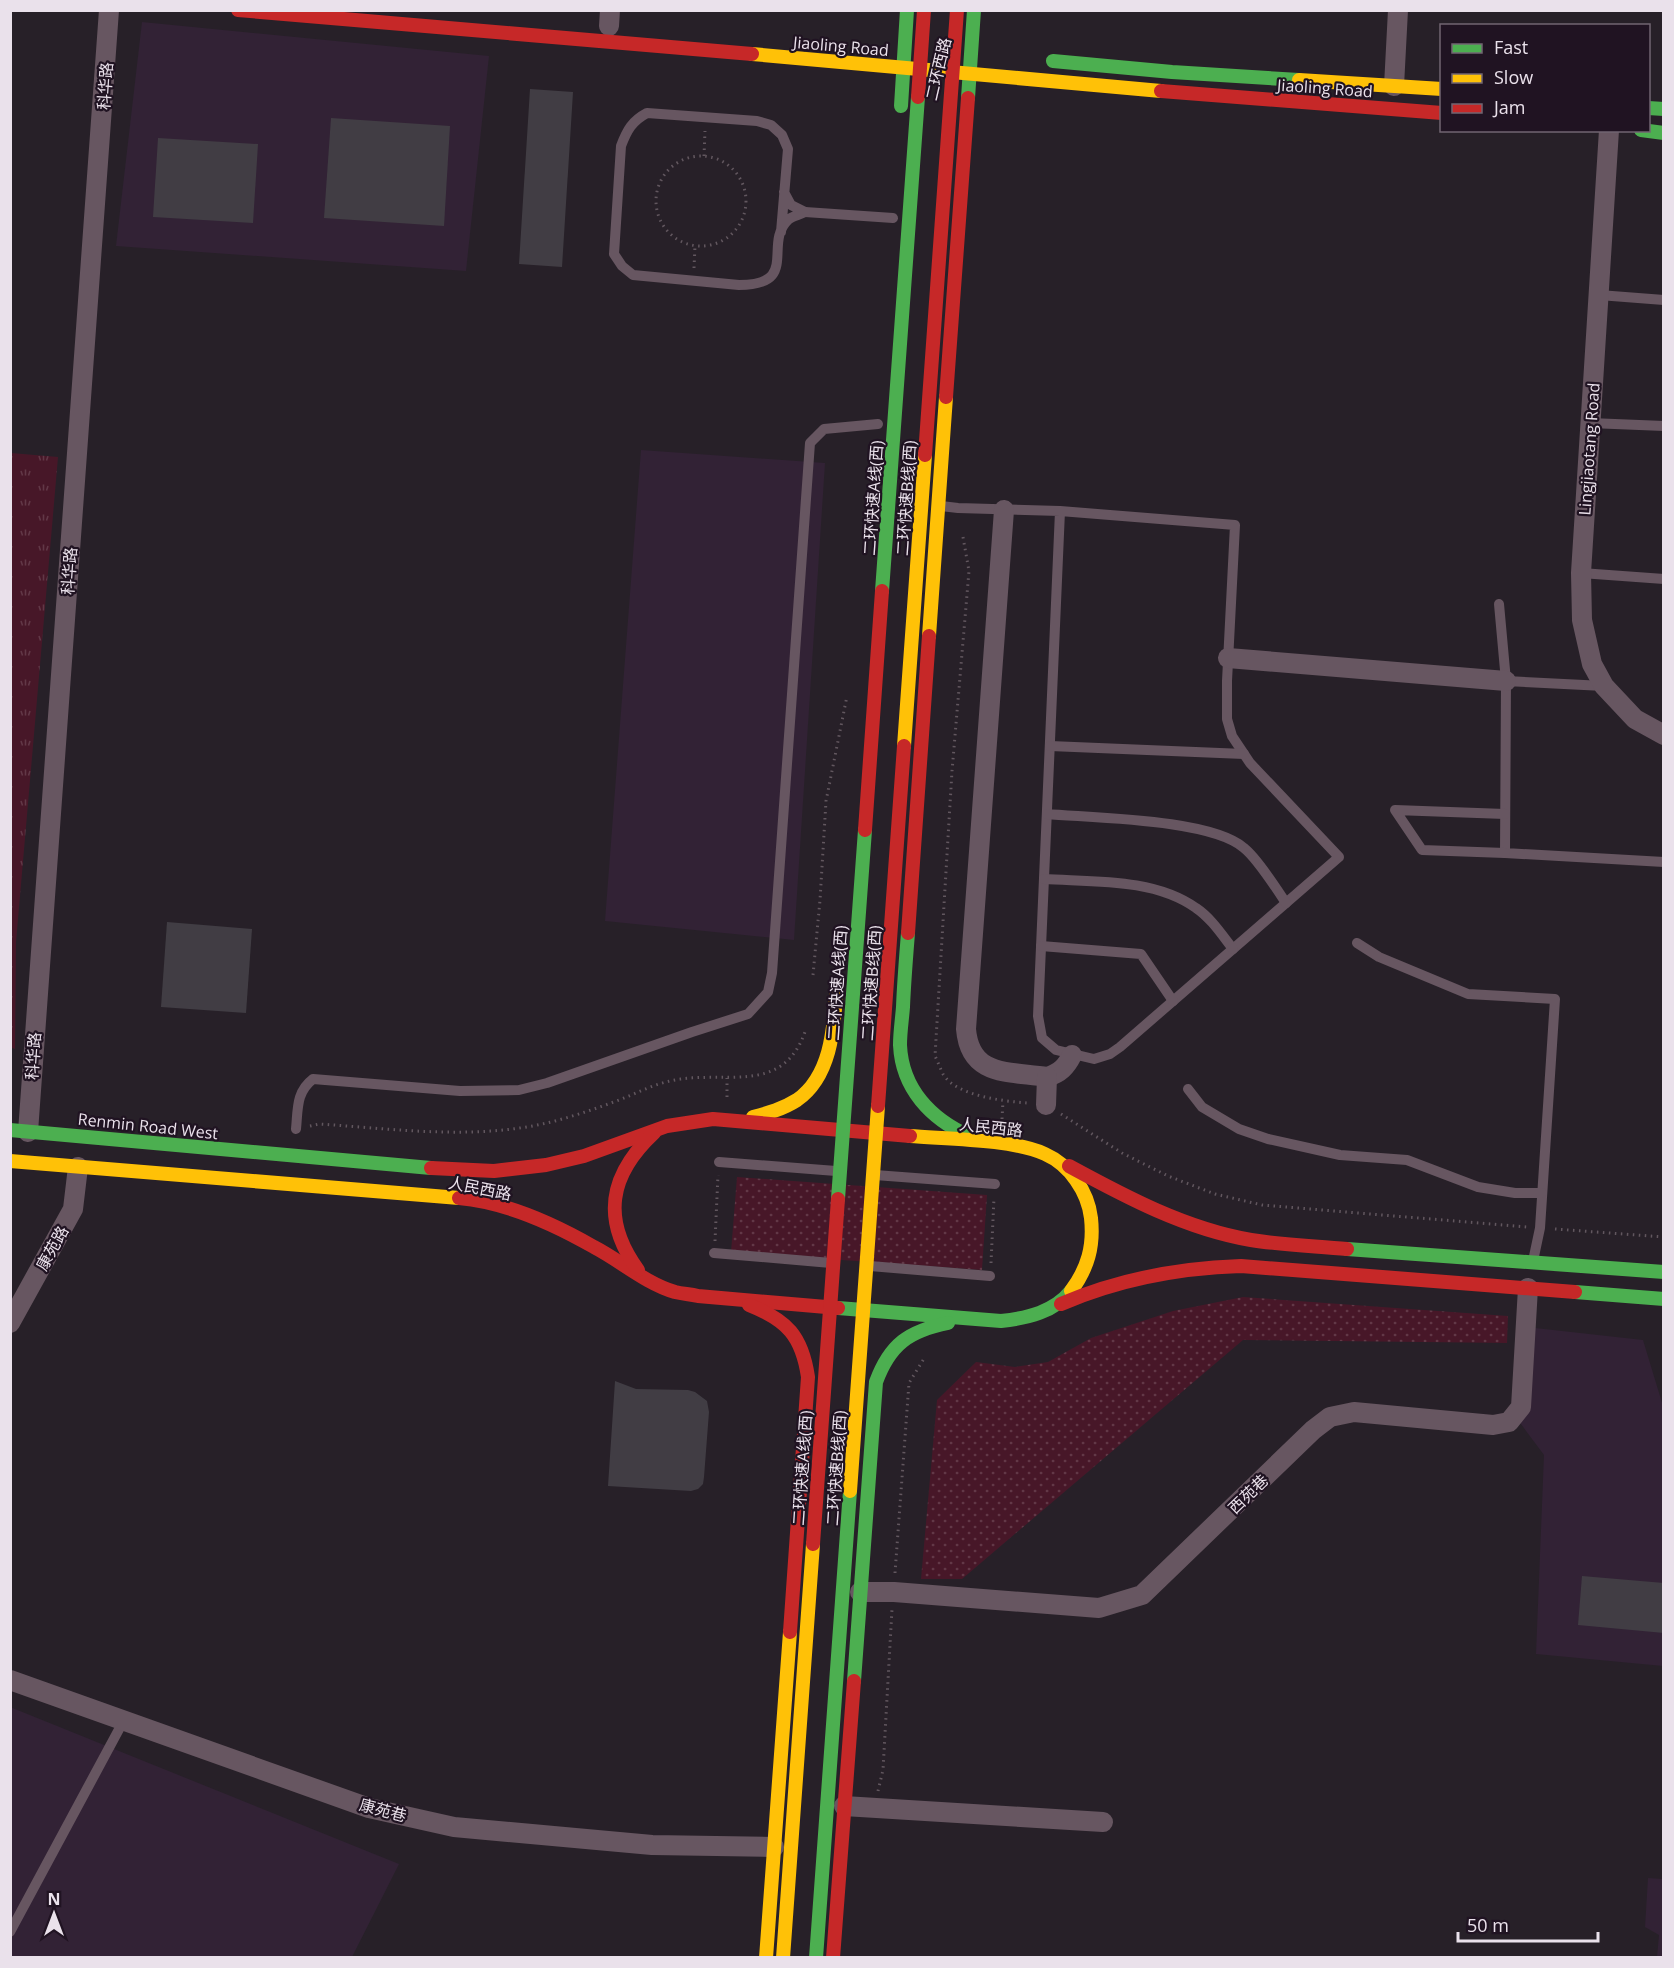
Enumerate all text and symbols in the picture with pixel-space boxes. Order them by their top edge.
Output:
legend [1440,24,1650,132]
street label: Jiaoling Road [790,31,890,61]
street label: 二环西路 [920,35,956,103]
text: Fast [1494,35,1528,59]
street label: 科华路 [92,61,118,111]
text: Slow [1494,65,1533,89]
street label: Jiaoling Road [1274,74,1374,102]
text: Jam [1492,95,1526,119]
street label: Lingjiaotang Road [1573,382,1605,516]
street label: 二环快速A线(西) [858,439,888,556]
street label: 二环快速B线(西) [891,439,921,557]
street label: 科华路 [56,546,82,596]
street label: 二环快速A线(西) [822,924,852,1041]
street label: 二环快速B线(西) [856,924,886,1042]
street label: 科华路 [20,1031,46,1081]
street label: Renmin Road West [77,1108,220,1144]
street label: 人民西路 [958,1113,1024,1141]
street label: 人民西路 [446,1171,514,1205]
street label: 康苑路 [31,1222,73,1274]
street label: 二环快速A线(西) [787,1409,817,1526]
street label: 二环快速B线(西) [821,1409,851,1527]
street label: 西苑巷 [1223,1469,1273,1519]
street label: 康苑巷 [357,1793,409,1827]
north arrow [24,1884,84,1944]
text: N [47,1888,61,1910]
scale bar [1458,1905,1598,1943]
text: 50 m [1467,1913,1509,1937]

